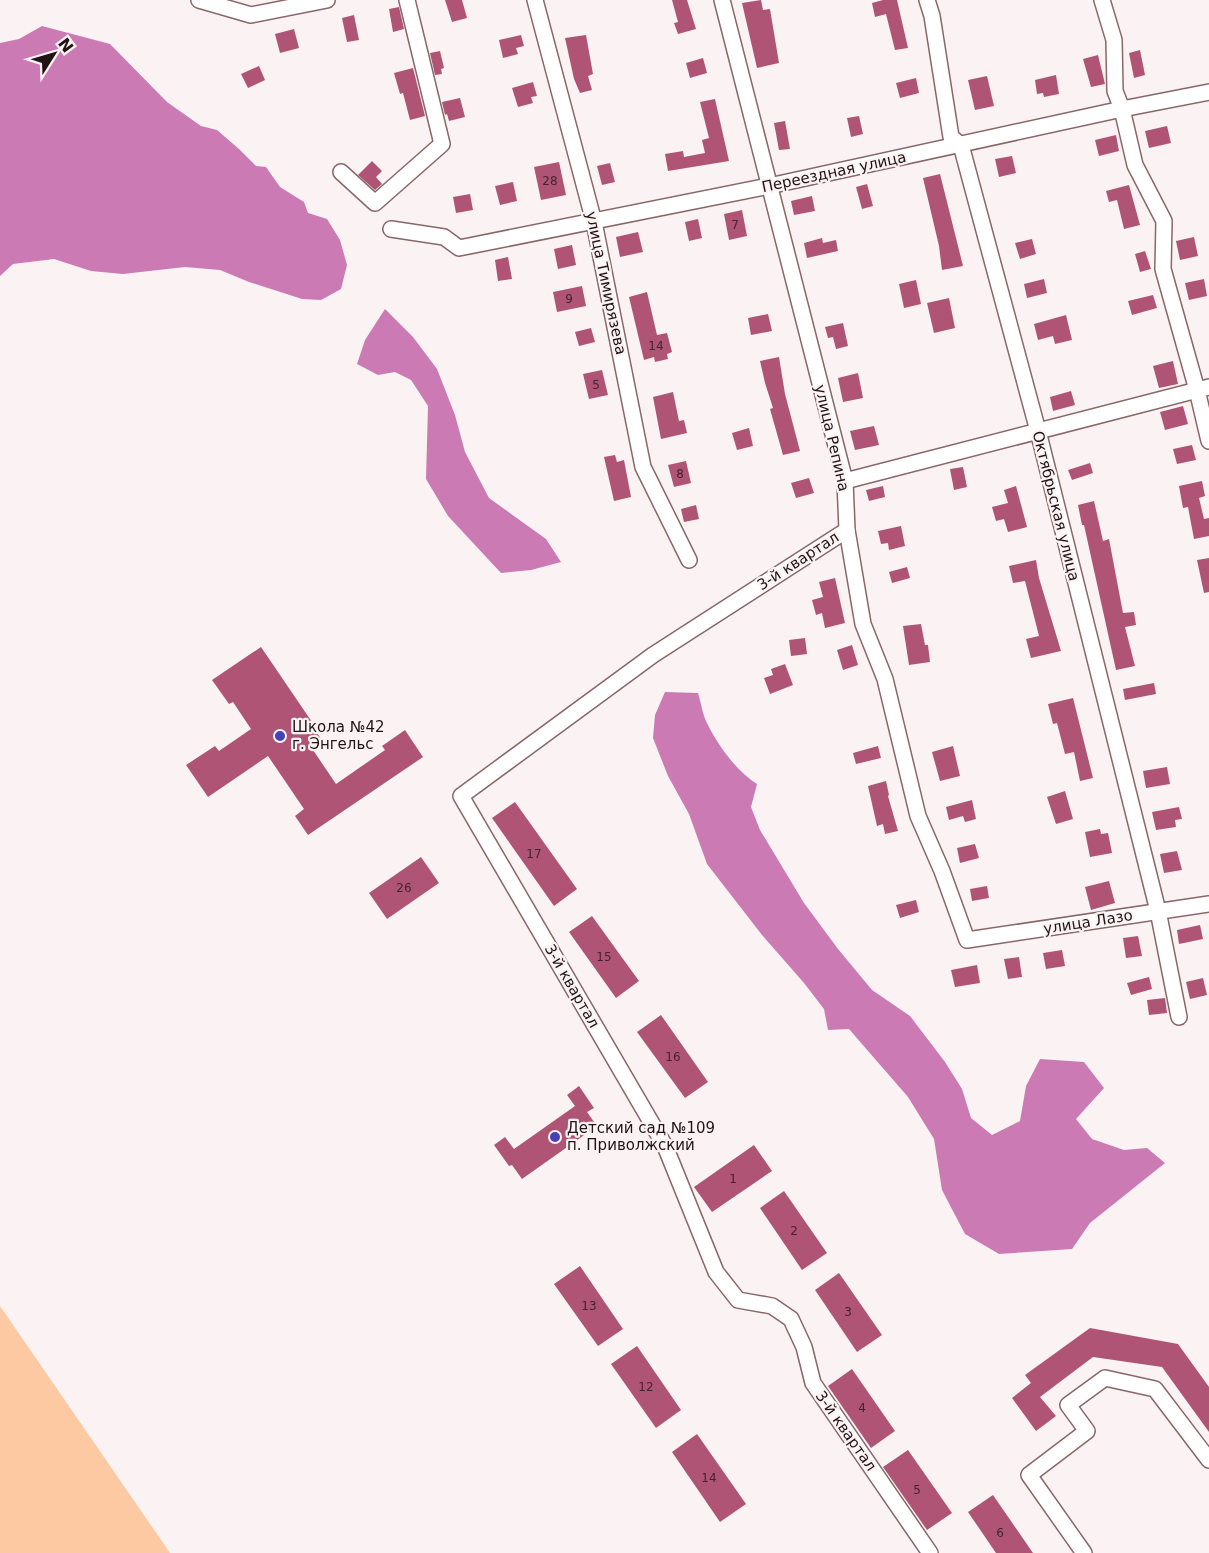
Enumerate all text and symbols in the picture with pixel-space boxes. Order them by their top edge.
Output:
north arrow [24,24,84,84]
text: N [54,34,77,56]
street label: Переездная улица [760,148,908,196]
house number: 28 [542,174,558,188]
street label: улица Тимирязева [582,210,630,356]
house number: 7 [731,218,739,232]
house number: 9 [565,292,573,306]
house number: 14 [648,339,664,353]
house number: 5 [592,378,600,392]
street label: улица Репина [811,383,853,493]
street label: Октябрьская улица [1029,429,1083,583]
house number: 8 [676,467,684,481]
street label: 3-й квартал [754,528,842,594]
place label: Школа №42 г. Энгельс [292,718,385,753]
marker: Школа №42 г. Энгельс [273,729,287,743]
house number: 17 [526,847,542,861]
house number: 26 [396,881,412,895]
street label: улица Лазо [1042,906,1134,938]
street label: 3-й квартал [541,941,603,1031]
house number: 15 [596,950,612,964]
house number: 16 [665,1050,681,1064]
place label: Детский сад №109 п. Приволжский [567,1119,715,1154]
marker: Детский сад №109 п. Приволжский [548,1130,562,1144]
house number: 1 [729,1172,737,1186]
house number: 2 [790,1224,798,1238]
house number: 13 [581,1299,597,1313]
house number: 3 [844,1305,852,1319]
house number: 12 [638,1380,654,1394]
street label: 3-й квартал [812,1387,880,1475]
house number: 4 [858,1401,866,1415]
house number: 14 [701,1471,717,1485]
house number: 5 [913,1483,921,1497]
house number: 6 [996,1526,1004,1540]

